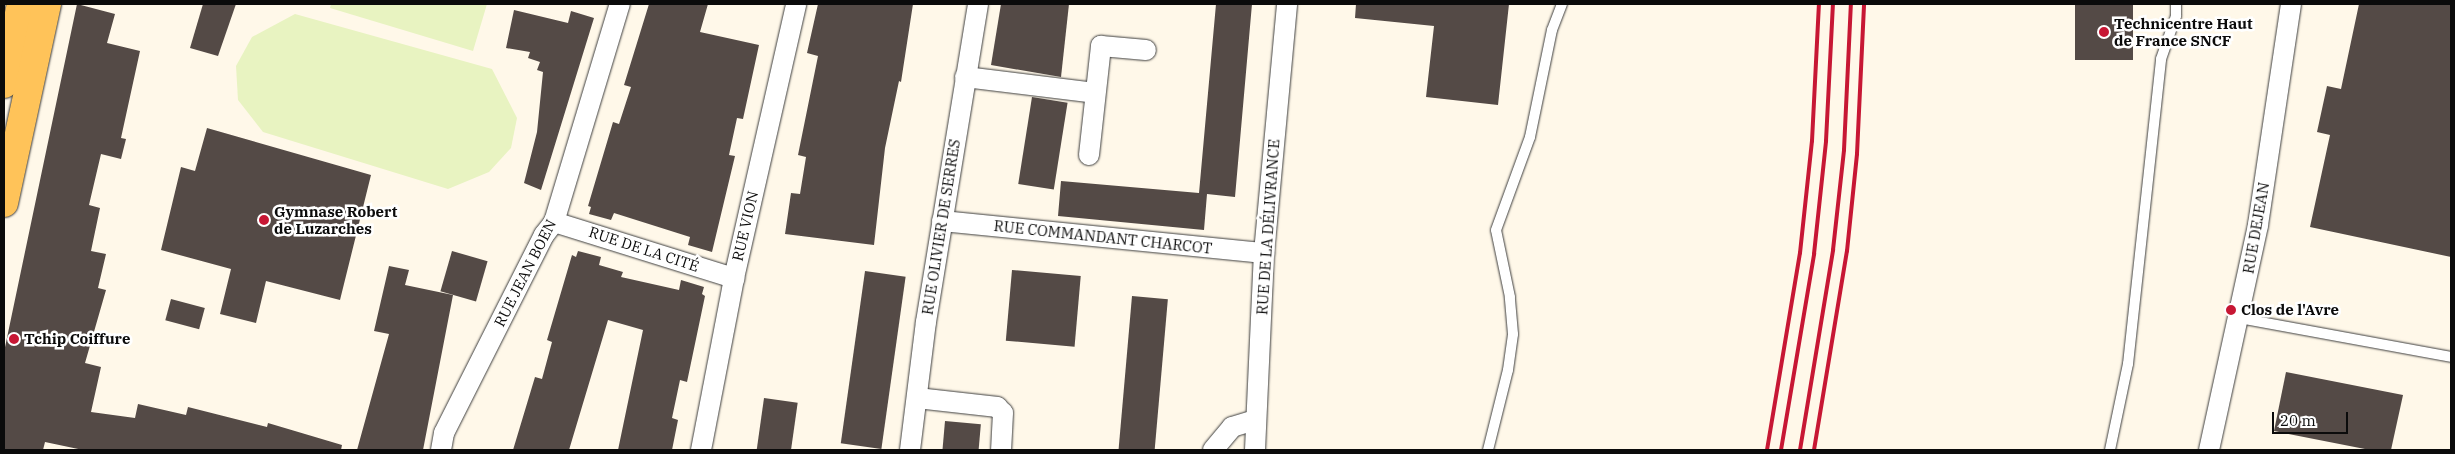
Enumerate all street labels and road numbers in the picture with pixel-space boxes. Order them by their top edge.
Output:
street label: RUE OLIVIER DE SERRES [918,138,964,316]
street label: RUE DE LA DÉLIVRANCE [1253,138,1283,316]
street label: RUE DEJEAN [2239,181,2273,275]
street label: RUE VION [728,189,762,263]
street label: RUE JEAN BOEN [490,216,560,330]
street label: RUE COMMANDANT CHARCOT [993,217,1213,257]
street label: RUE DE LA CITÉ [587,223,701,275]

